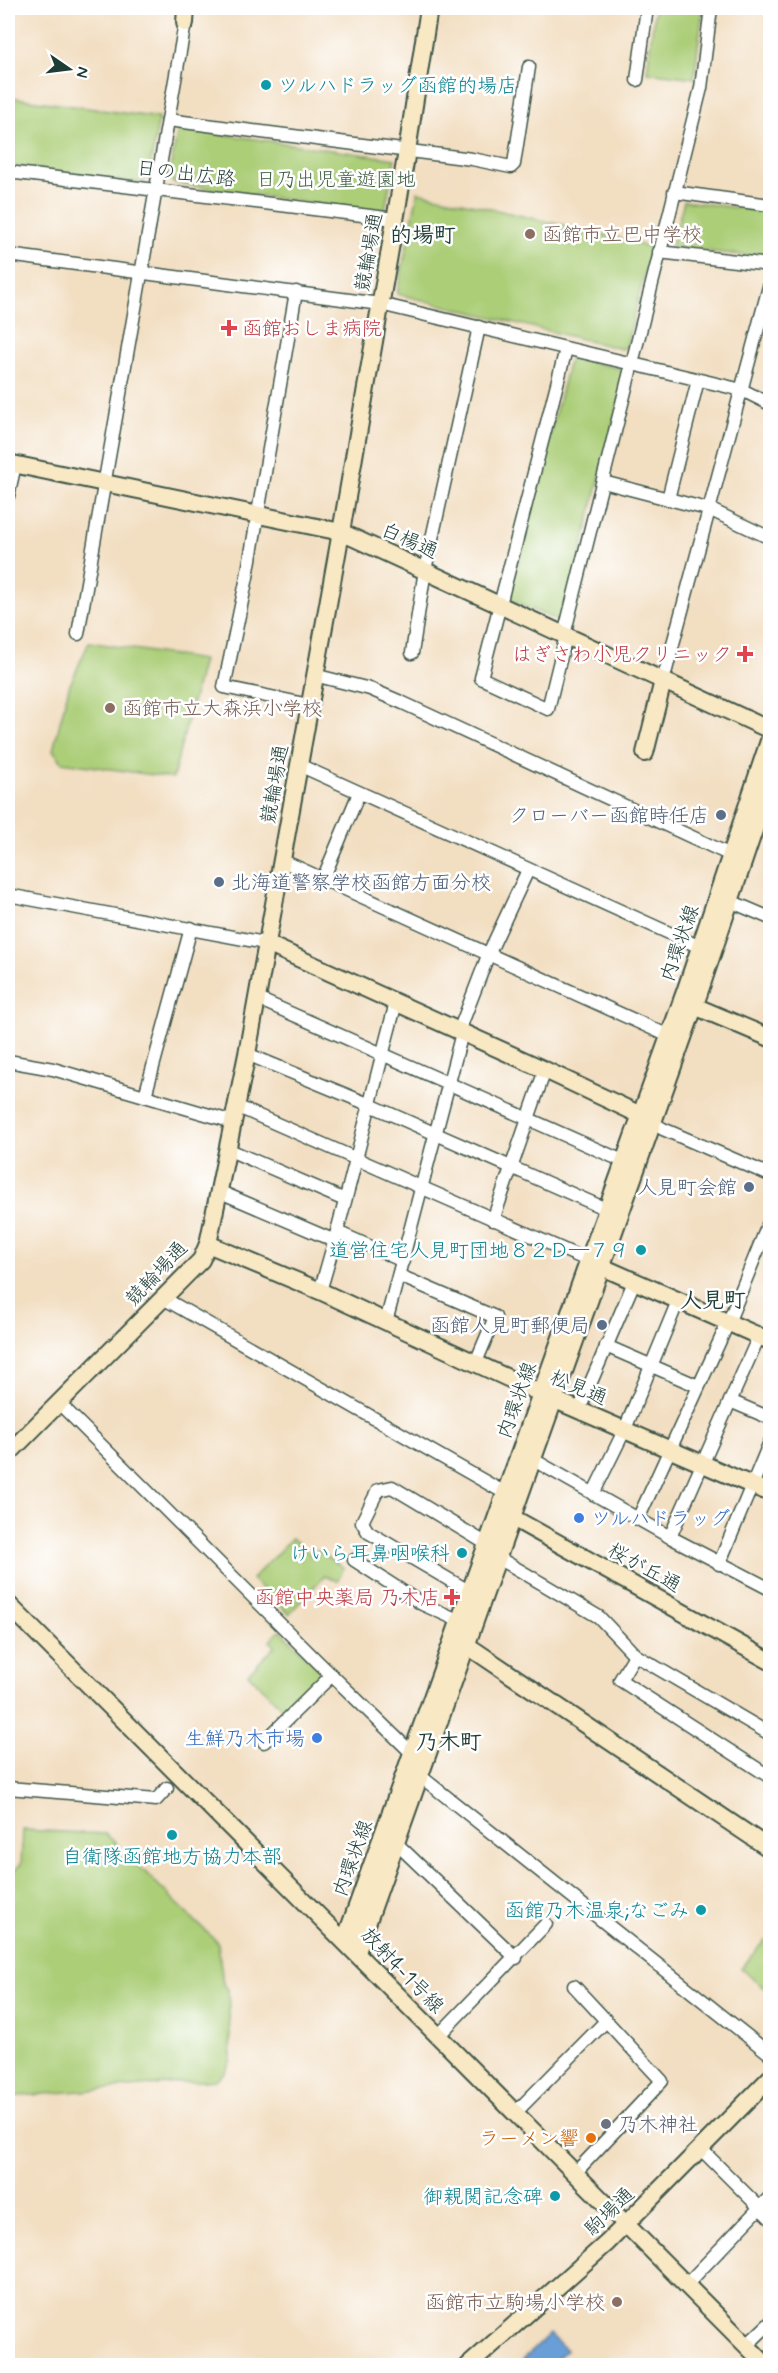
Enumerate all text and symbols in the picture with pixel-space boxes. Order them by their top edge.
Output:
north arrow [39,39,99,99]
text: N [71,65,94,80]
place label: ツルハドラッグ函館的場店 [278,73,517,100]
marker: ツルハドラッグ函館的場店 [259,78,273,92]
street label: 日の出広路 [135,155,237,194]
park label: 日乃出児童遊園地 [256,167,416,194]
street label: 競輪場通 [349,211,390,294]
district label: 的場町 [390,222,456,250]
place label: 函館市立巴中学校 [542,222,702,249]
marker: 函館市立巴中学校 [523,227,537,241]
place label: 函館おしま病院 [242,316,382,343]
marker: 函館おしま病院 [220,319,238,337]
street label: 白楊通 [376,517,442,566]
place label: はぎさわ小児クリニック [512,642,732,669]
marker: はぎさわ小児クリニック [736,645,754,663]
place label: 函館市立大森浜小学校 [122,696,322,723]
marker: 函館市立大森浜小学校 [103,701,117,715]
street label: 競輪場通 [255,743,296,826]
place label: クローバー函館時任店 [509,803,709,830]
marker: クローバー函館時任店 [714,808,728,822]
place label: 北海道警察学校函館方面分校 [231,870,491,897]
marker: 北海道警察学校函館方面分校 [212,875,226,889]
street label: 内環状線 [655,901,706,986]
place label: 人見町会館 [637,1175,737,1202]
marker: 人見町会館 [742,1180,756,1194]
street label: 競輪場通 [120,1236,194,1312]
place label: 道営住宅人見町団地８２Ｄ―７９ [329,1238,629,1265]
marker: 道営住宅人見町団地８２Ｄ―７９ [634,1243,648,1257]
district label: 人見町 [680,1287,746,1315]
place label: 函館人見町郵便局 [430,1313,590,1340]
marker: 函館人見町郵便局 [595,1318,609,1332]
street label: 内環状線 [491,1358,544,1443]
street label: 松見通 [546,1364,611,1413]
place label: ツルハドラッグ [591,1506,730,1533]
marker: ツルハドラッグ [572,1511,586,1525]
street label: 桜が丘通 [603,1537,686,1600]
place label: けいら耳鼻咽喉科 [290,1541,450,1568]
marker: けいら耳鼻咽喉科 [455,1546,469,1560]
place label: 函館中央薬局 乃木店 [255,1585,440,1612]
marker: 函館中央薬局 乃木店 [445,1590,459,1604]
place label: 生鮮乃木市場 [185,1726,305,1753]
district label: 乃木町 [416,1729,482,1757]
marker: 生鮮乃木市場 [310,1731,324,1745]
street label: 内環状線 [327,1816,380,1901]
marker: 自衛隊函館地方協力本部 [165,1828,179,1842]
place label: 自衛隊函館地方協力本部 [62,1844,282,1871]
place label: 函館乃木温泉;なごみ [504,1898,689,1925]
marker: 函館乃木温泉;なごみ [694,1903,708,1917]
street label: 放射4-1号線 [354,1922,450,2020]
place label: 乃木神社 [618,2112,698,2139]
marker: 乃木神社 [599,2117,613,2131]
place label: ラーメン響 [479,2126,579,2153]
marker: ラーメン響 [584,2131,598,2145]
street label: 駒場通 [579,2182,641,2243]
place label: 御親閲記念碑 [423,2184,543,2211]
marker: 御親閲記念碑 [548,2189,562,2203]
place label: 函館市立駒場小学校 [425,2290,605,2317]
marker: 函館市立駒場小学校 [610,2295,624,2309]

